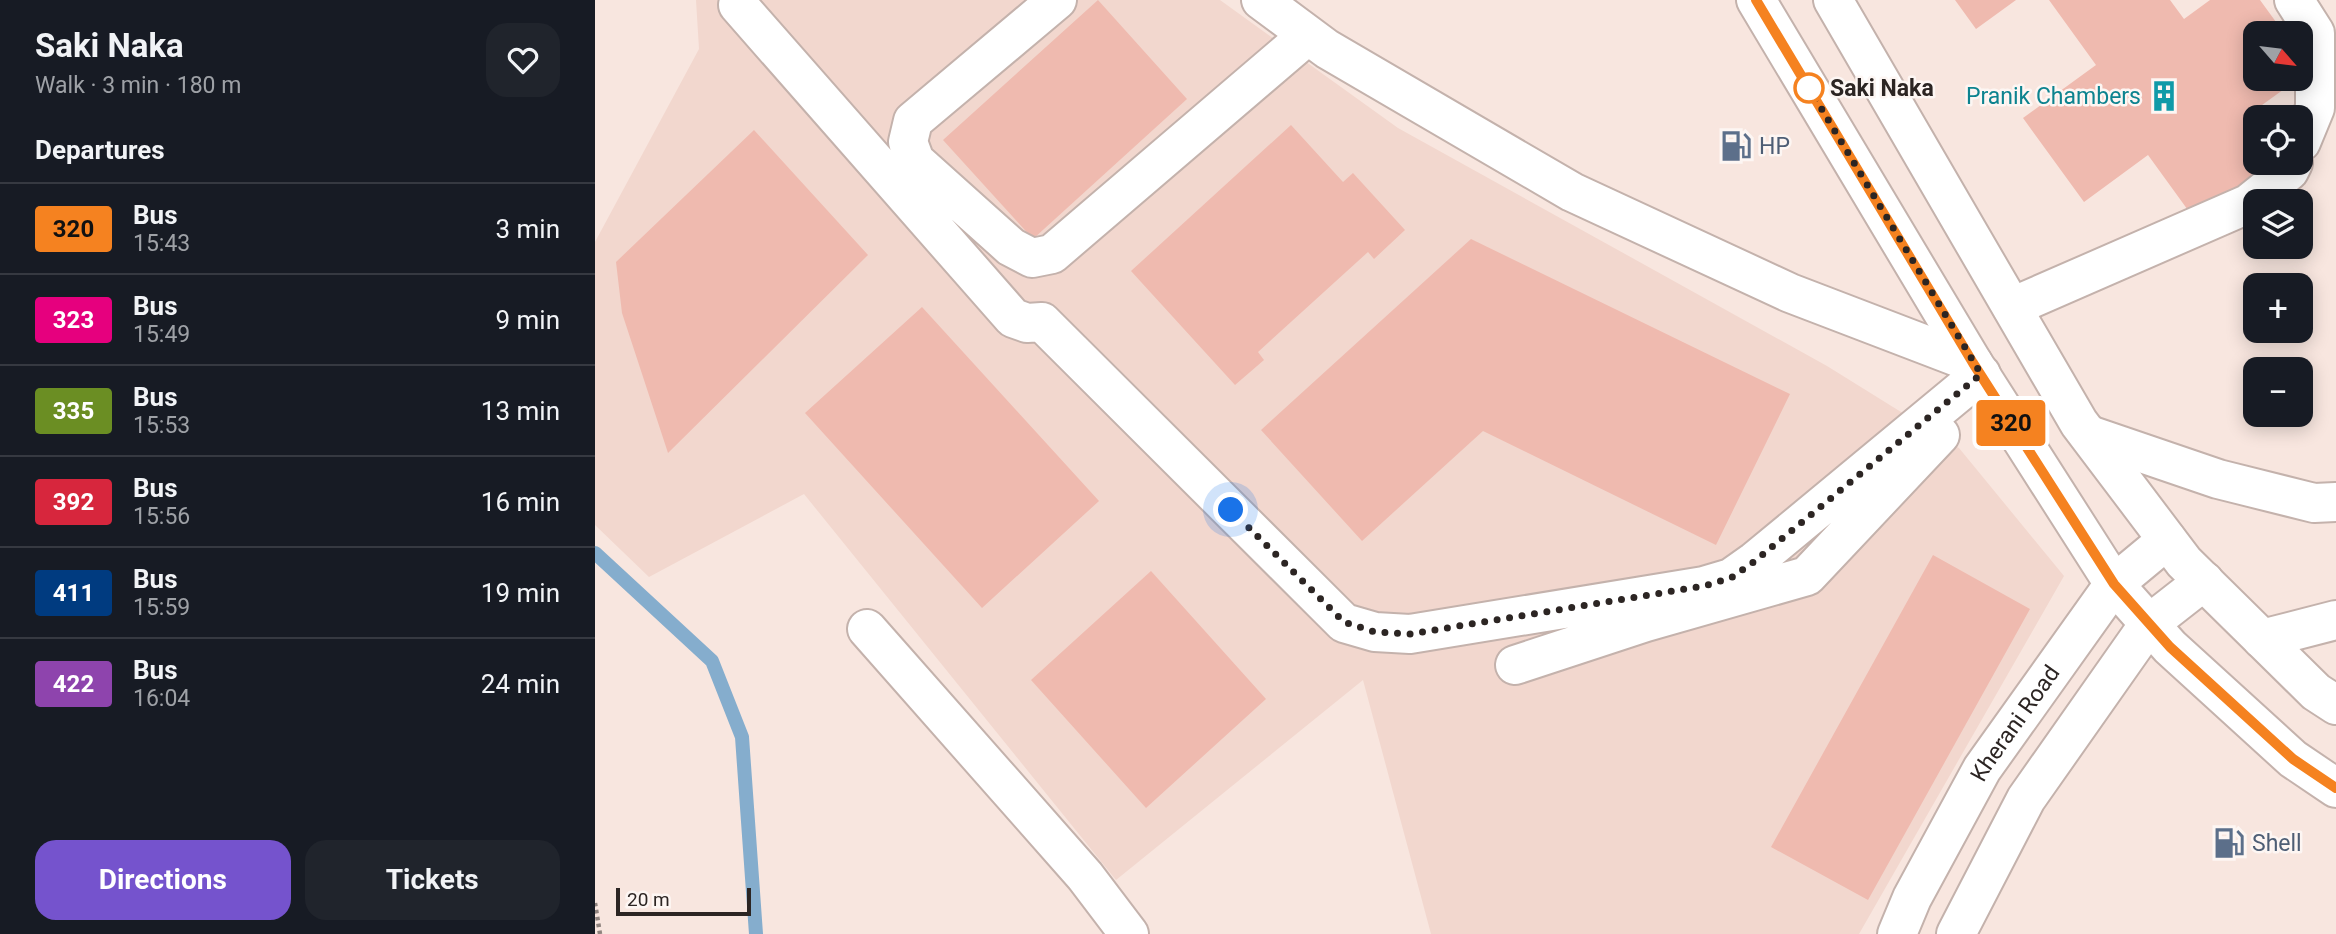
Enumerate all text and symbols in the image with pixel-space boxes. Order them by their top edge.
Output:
north arrow [2243,21,2313,91]
map controls [2243,21,2313,427]
button: heart [486,23,560,97]
text: Saki Naka [35,26,184,65]
text: Walk · 3 min · 180 m [35,72,241,99]
marker: Saki Naka [1794,73,1824,103]
place label: Saki Naka [1830,75,1934,102]
building icon: Pranik Chambers [2147,79,2181,113]
place label: Pranik Chambers [1966,83,2141,110]
button: locate [2243,105,2313,175]
fuel station icon: HP [1719,129,1753,163]
place label: HP [1759,133,1790,160]
text: Departures [35,135,165,165]
button: layers [2243,189,2313,259]
text: Bus [133,200,178,230]
text: 3 min [495,214,560,244]
text: 320 [53,215,94,243]
text: 15:43 [133,230,190,257]
button: + [2243,273,2313,343]
text: Bus [133,291,178,321]
text: 9 min [495,305,560,335]
text: 323 [53,306,94,334]
text: 15:49 [133,321,190,348]
button: − [2243,357,2313,427]
text: Bus [133,382,178,412]
text: 13 min [481,396,560,426]
text: 335 [53,397,94,425]
line badge: 320 [1971,400,2051,446]
text: 320 [1990,409,2032,437]
text: 15:53 [133,412,190,439]
text: Bus [133,473,178,503]
text: 16 min [481,487,560,517]
text: 392 [53,488,94,516]
your location [1213,492,1248,527]
text: 15:56 [133,503,190,530]
text: Bus [133,564,178,594]
text: 19 min [481,578,560,608]
text: 411 [53,579,94,607]
text: 15:59 [133,594,190,621]
text: Bus [133,655,178,685]
street label: Kherani Road [1965,660,2066,786]
text: 24 min [481,669,560,699]
text: 422 [53,670,94,698]
text: 16:04 [133,685,190,712]
fuel station icon: Shell [2212,826,2246,860]
place label: Shell [2252,830,2302,857]
button: Directions [35,840,291,920]
button: Tickets [305,840,560,920]
scale bar [616,885,751,917]
text: 20 m [627,888,670,911]

